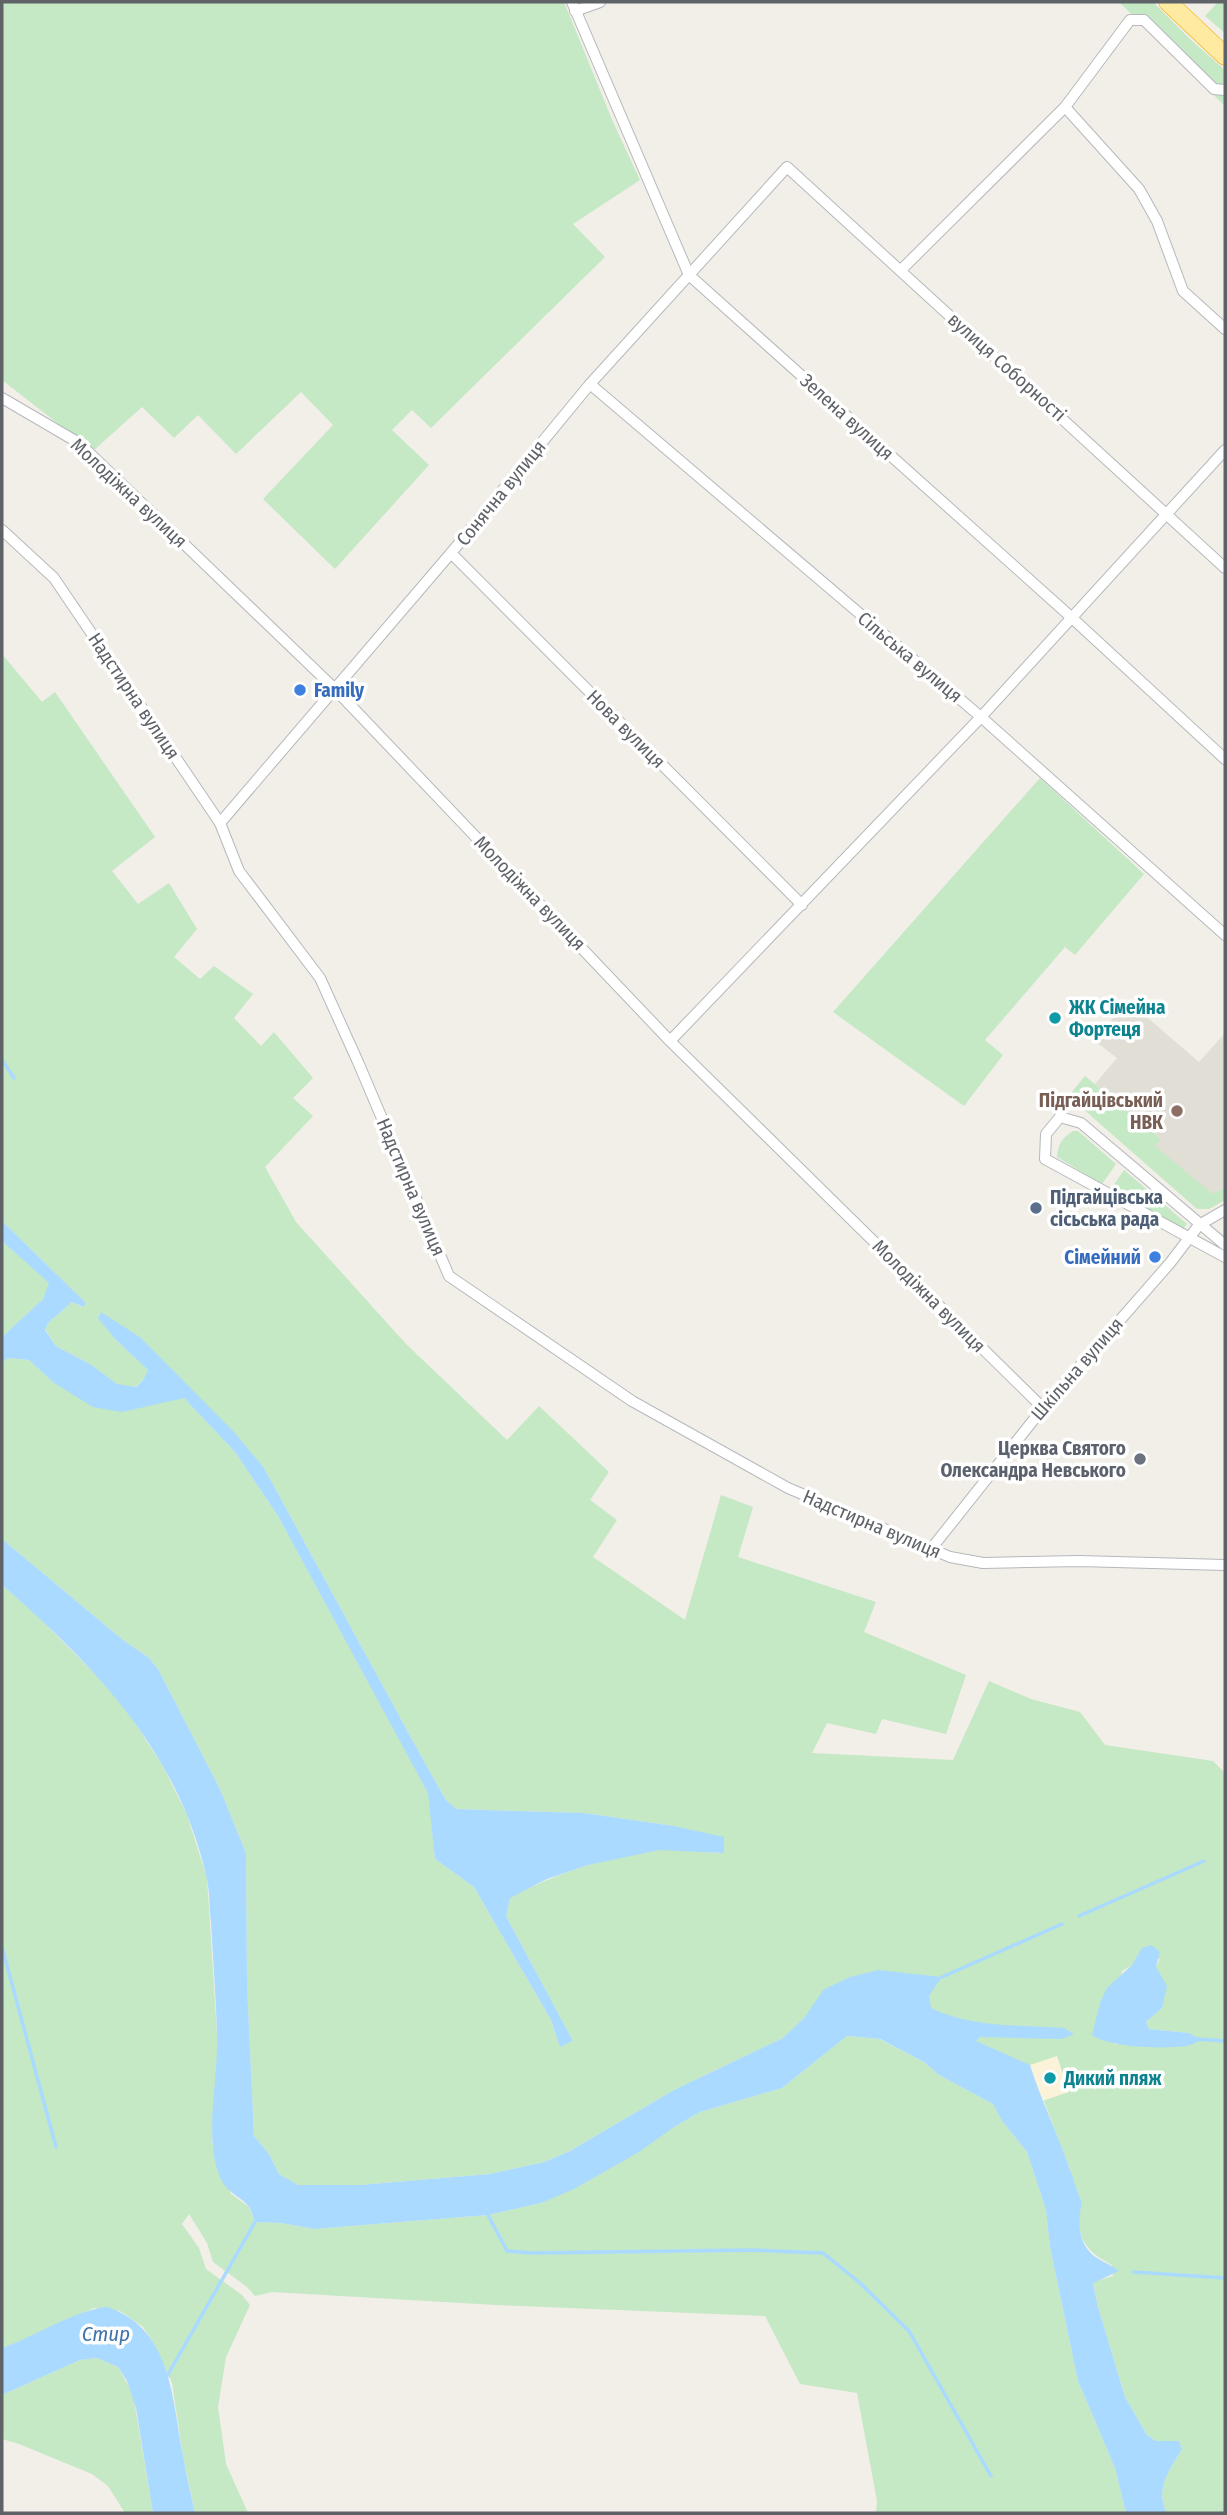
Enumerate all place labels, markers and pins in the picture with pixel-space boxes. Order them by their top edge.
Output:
place label: Family [314,679,365,702]
marker: Family [292,682,308,698]
place label: ЖК Сімейна Фортеця [1068,996,1165,1041]
marker: ЖК Сімейна Фортеця [1047,1010,1063,1026]
place label: Підгайцівський НВК [1039,1089,1163,1134]
marker: Підгайцівський НВК [1169,1103,1185,1119]
place label: Підгайцівська сісьська рада [1050,1186,1163,1231]
marker: Підгайцівська сісьська рада [1028,1200,1044,1216]
place label: Сімейний [1064,1246,1141,1269]
marker: Сімейний [1147,1249,1163,1265]
place label: Церква Святого Олександра Невського [940,1437,1126,1482]
marker: Церква Святого Олександра Невського [1132,1451,1148,1467]
place label: Дикий пляж [1063,2067,1161,2090]
marker: Дикий пляж [1042,2070,1058,2086]

